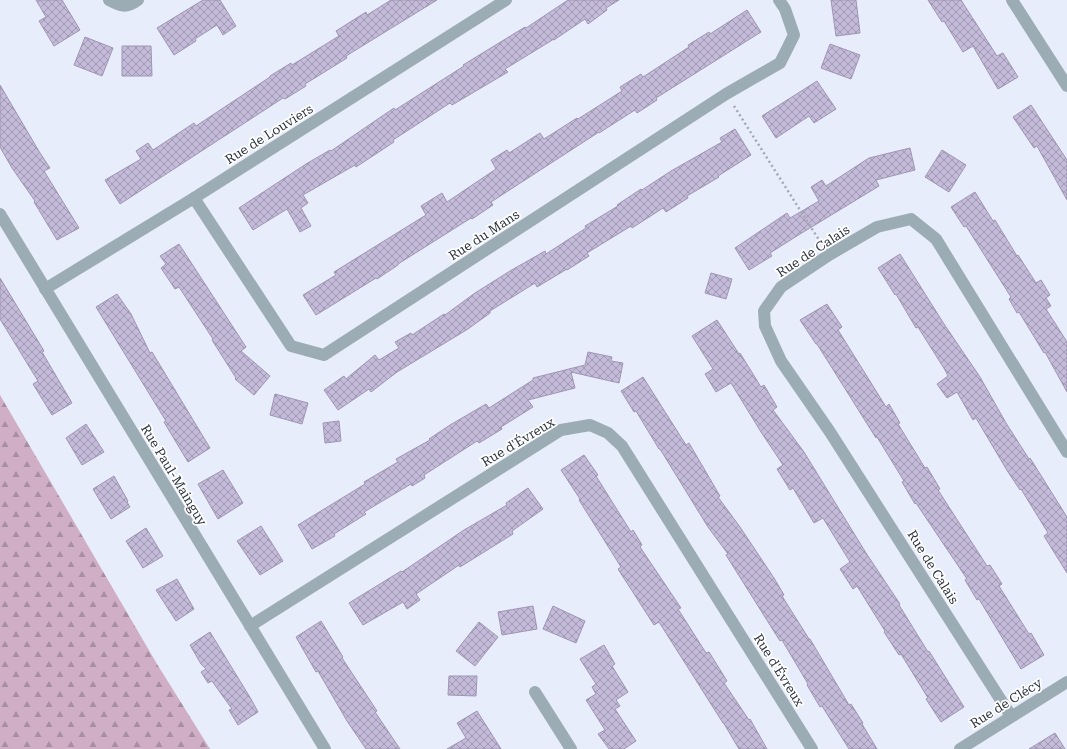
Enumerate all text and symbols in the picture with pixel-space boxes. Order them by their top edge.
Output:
street label: Rue de Louviers [222,101,316,167]
street label: Rue du Mans [446,207,522,263]
street label: Rue de Calais [774,222,852,280]
street label: Rue d'Évreux [478,413,558,470]
street label: Rue Paul-Mainguy [138,422,210,528]
street label: Rue de Calais [904,527,962,607]
street label: Rue d'Évreux [751,631,808,709]
street label: Rue de Clécy [967,675,1045,731]

